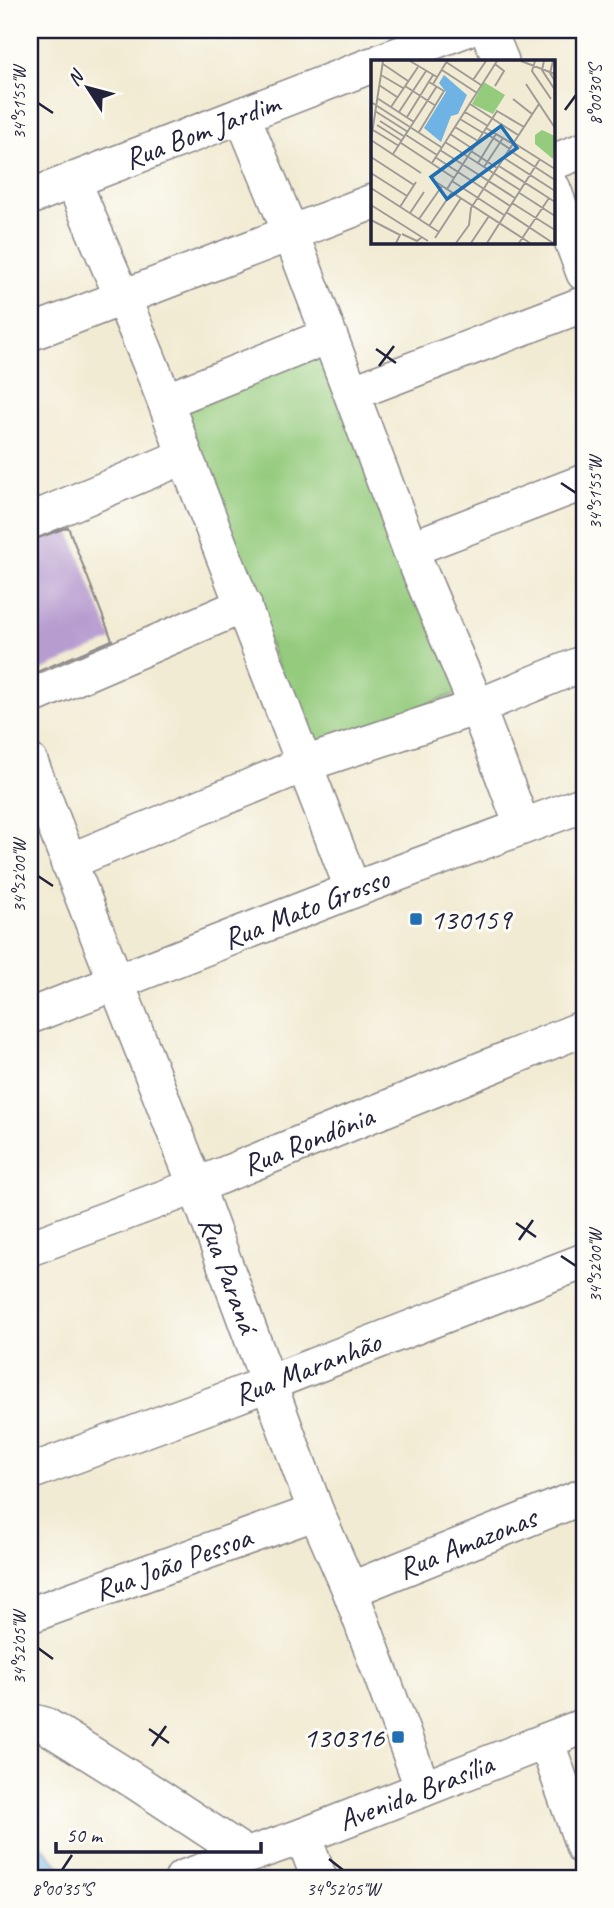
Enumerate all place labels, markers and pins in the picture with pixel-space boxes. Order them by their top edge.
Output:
place label: 130159 [430,900,513,938]
marker: 130159 [408,911,424,927]
place label: 130316 [303,1718,385,1756]
marker: 130316 [390,1729,406,1745]

